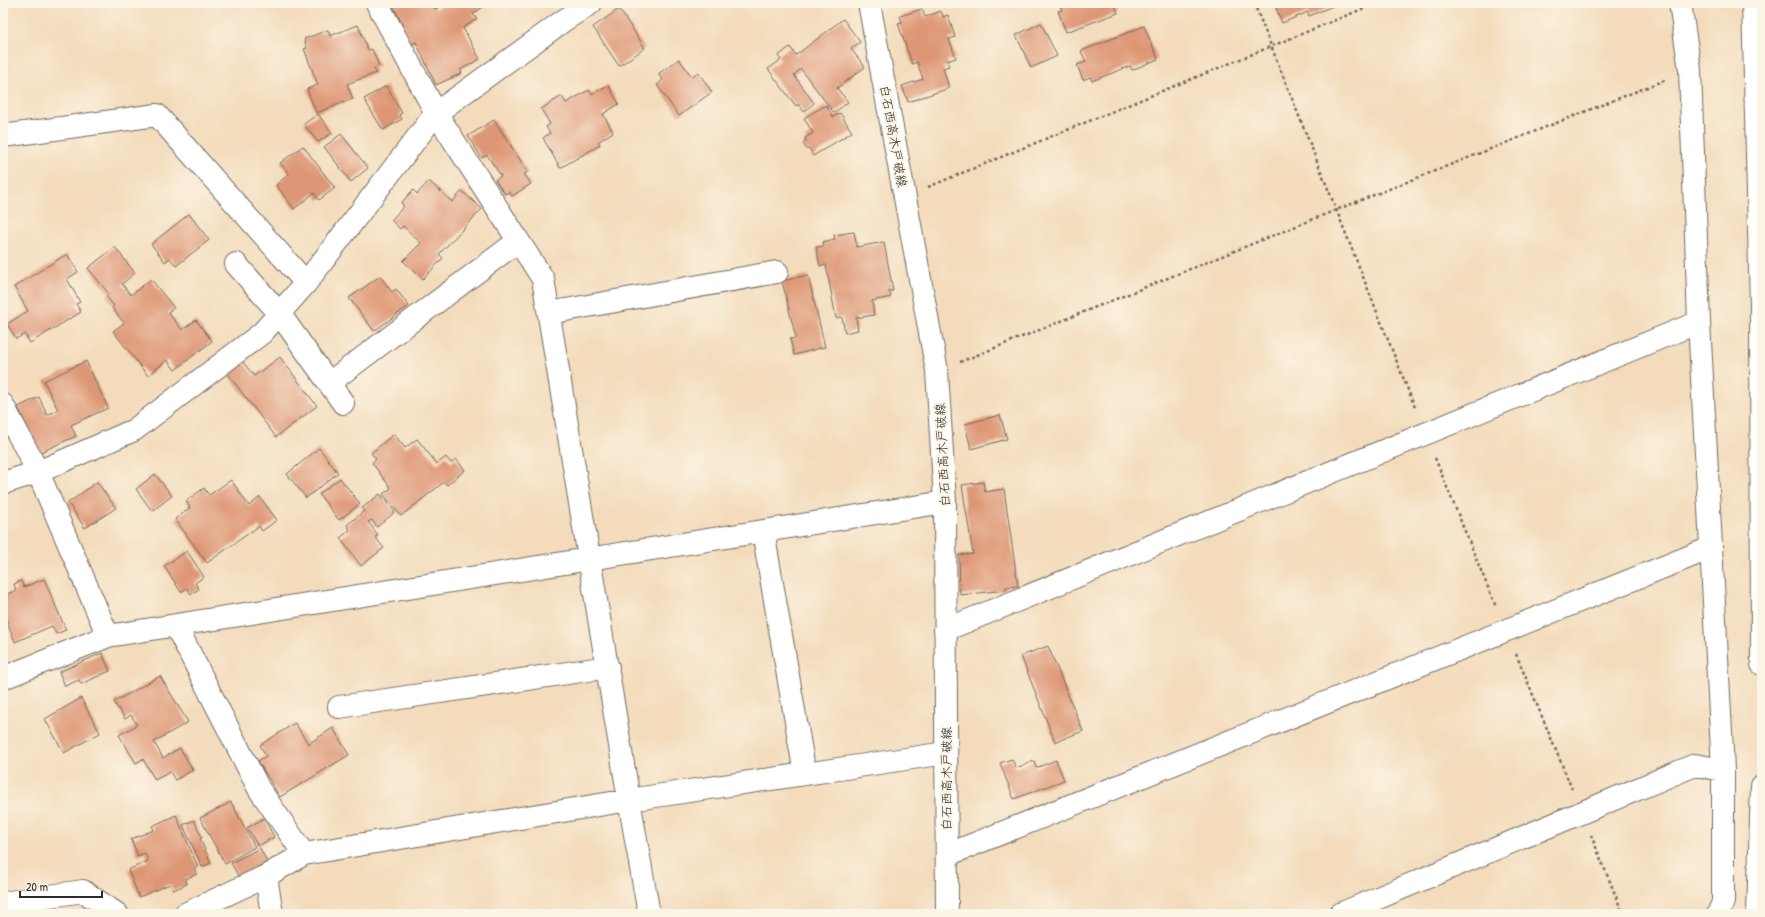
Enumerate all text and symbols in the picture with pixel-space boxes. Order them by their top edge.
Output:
street label: 白石西高木戸破線 [876,83,912,190]
street label: 白石西高木戸破線 [930,402,954,507]
street label: 白石西高木戸破線 [937,726,955,831]
scale bar [20,873,102,899]
text: 20 m [26,878,48,895]

